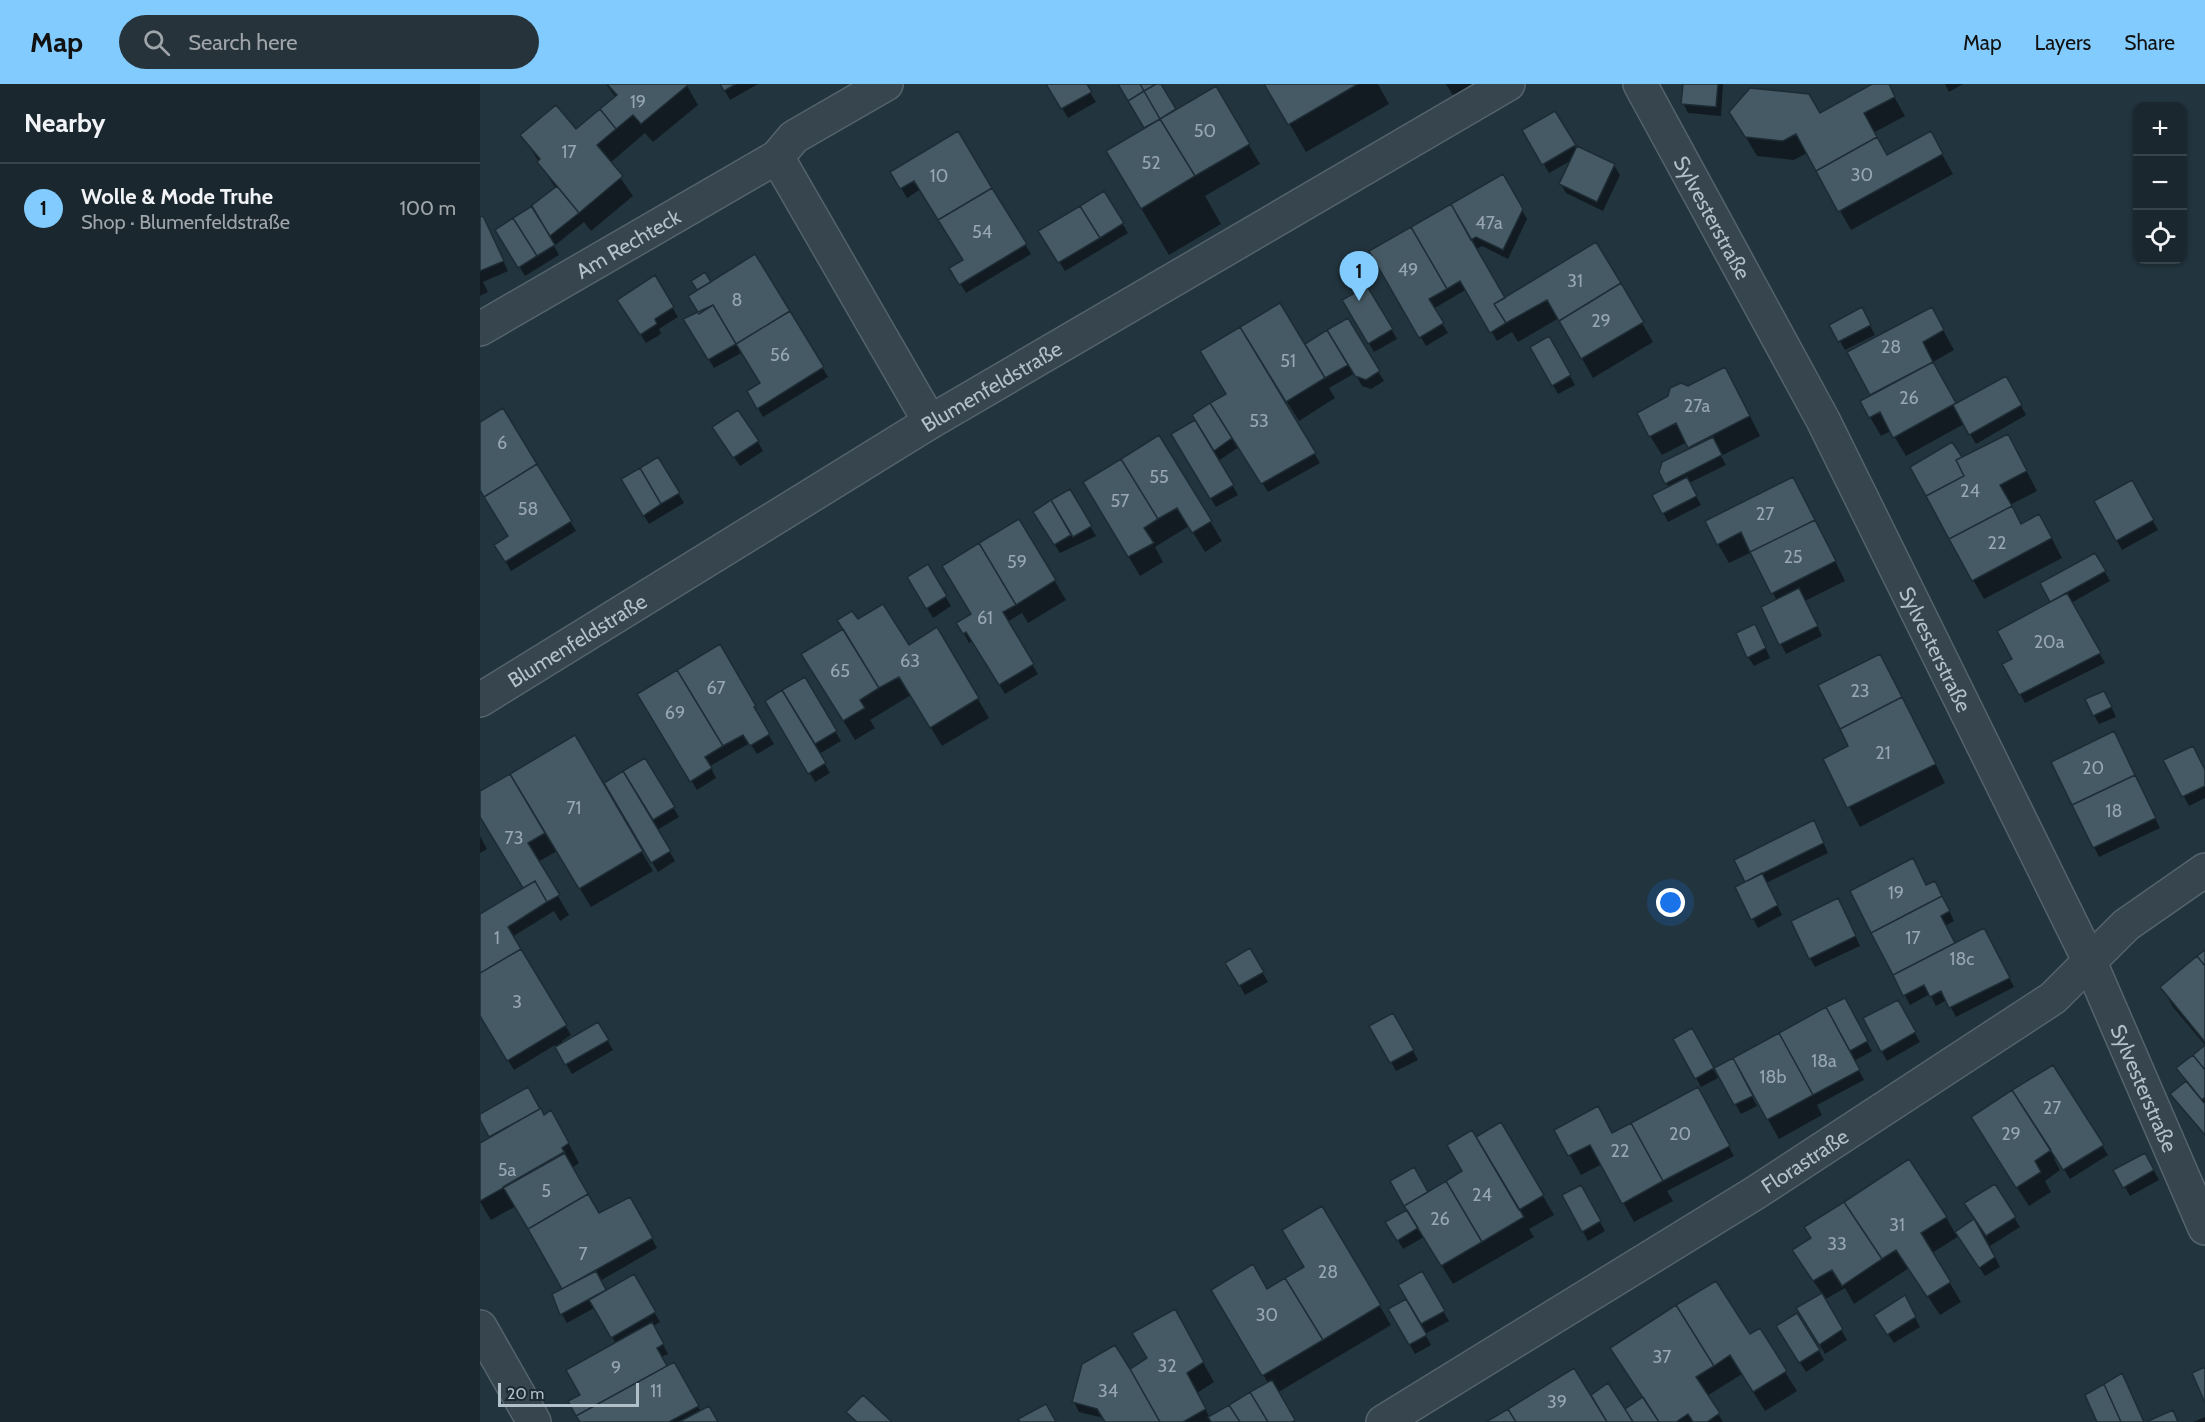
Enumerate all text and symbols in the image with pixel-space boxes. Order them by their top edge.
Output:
search box [119,15,539,69]
text: Map [30,25,83,59]
icon: search [140,26,173,59]
text: Search here [188,29,297,56]
text: Map [1963,30,2002,55]
text: Layers [2035,30,2091,55]
text: Share [2124,30,2175,55]
house number: 19 [630,91,646,113]
map controls [2133,102,2187,264]
button: + [2133,102,2187,156]
text: Nearby [24,107,105,139]
house number: 50 [1194,120,1216,142]
house number: 17 [562,141,576,163]
house number: 52 [1141,152,1161,174]
street label: Sylvesterstraße [1669,152,1756,284]
button: − [2133,156,2187,210]
house number: 30 [1851,164,1873,186]
house number: 10 [930,165,948,187]
text: Wolle & Mode Truhe [81,183,273,210]
text: 1 [40,196,47,220]
text: 100 m [400,196,456,220]
street label: Am Rechteck [571,203,685,283]
text: Shop · Blumenfeldstraße [81,210,290,234]
button: locate [2133,210,2187,264]
house number: 47a [1475,212,1503,234]
house number: 54 [972,221,992,243]
pin: 1 [1340,252,1378,301]
house number: 49 [1398,259,1418,281]
house number: 31 [1567,270,1583,292]
house number: 8 [732,289,742,311]
house number: 29 [1591,310,1611,332]
street label: Blumenfeldstraße [916,335,1066,437]
house number: 28 [1881,336,1901,358]
house number: 56 [770,344,790,366]
house number: 51 [1280,350,1296,372]
house number: 26 [1899,387,1919,409]
house number: 27a [1684,395,1711,417]
house number: 53 [1249,410,1269,432]
house number: 6 [497,432,507,454]
house number: 55 [1149,466,1169,488]
house number: 24 [1960,480,1980,502]
house number: 57 [1111,490,1129,512]
house number: 58 [518,498,538,520]
house number: 27 [1756,503,1774,525]
house number: 22 [1988,532,2006,554]
house number: 25 [1783,546,1803,568]
house number: 59 [1007,551,1027,573]
street label: Sylvesterstraße [1894,582,1977,716]
street label: Blumenfeldstraße [503,588,651,692]
house number: 61 [977,607,993,629]
house number: 20a [2034,631,2065,653]
house number: 63 [900,650,920,672]
house number: 65 [830,660,850,682]
house number: 67 [706,677,726,699]
house number: 23 [1850,680,1870,702]
house number: 69 [665,702,685,724]
house number: 21 [1875,742,1891,764]
house number: 20 [2082,757,2104,779]
house number: 71 [567,797,581,819]
house number: 18 [2106,800,2122,822]
house number: 73 [505,827,523,849]
house number: 19 [1888,882,1904,904]
your location [1656,888,1685,917]
house number: 1 [494,927,500,949]
house number: 17 [1906,927,1920,949]
house number: 18c [1950,948,1974,970]
house number: 3 [512,991,522,1013]
street label: Sylvesterstraße [2106,1020,2183,1156]
house number: 18a [1811,1050,1837,1072]
house number: 18b [1760,1066,1786,1088]
house number: 27 [2043,1097,2061,1119]
house number: 20 [1669,1123,1691,1145]
street label: Florastraße [1756,1123,1853,1198]
house number: 29 [2001,1123,2021,1145]
house number: 22 [1611,1140,1629,1162]
house number: 5a [498,1159,517,1181]
house number: 5 [541,1180,551,1202]
house number: 24 [1472,1184,1492,1206]
house number: 26 [1430,1208,1450,1230]
house number: 31 [1889,1214,1905,1236]
house number: 33 [1827,1233,1847,1255]
house number: 7 [578,1243,588,1265]
house number: 28 [1318,1261,1338,1283]
house number: 30 [1256,1304,1278,1326]
house number: 37 [1653,1346,1671,1368]
house number: 32 [1157,1355,1177,1377]
house number: 9 [611,1357,621,1379]
scale bar [498,1380,639,1408]
house number: 11 [650,1380,662,1402]
house number: 34 [1098,1380,1118,1402]
text: 20 m [507,1384,544,1403]
house number: 39 [1547,1391,1567,1413]

